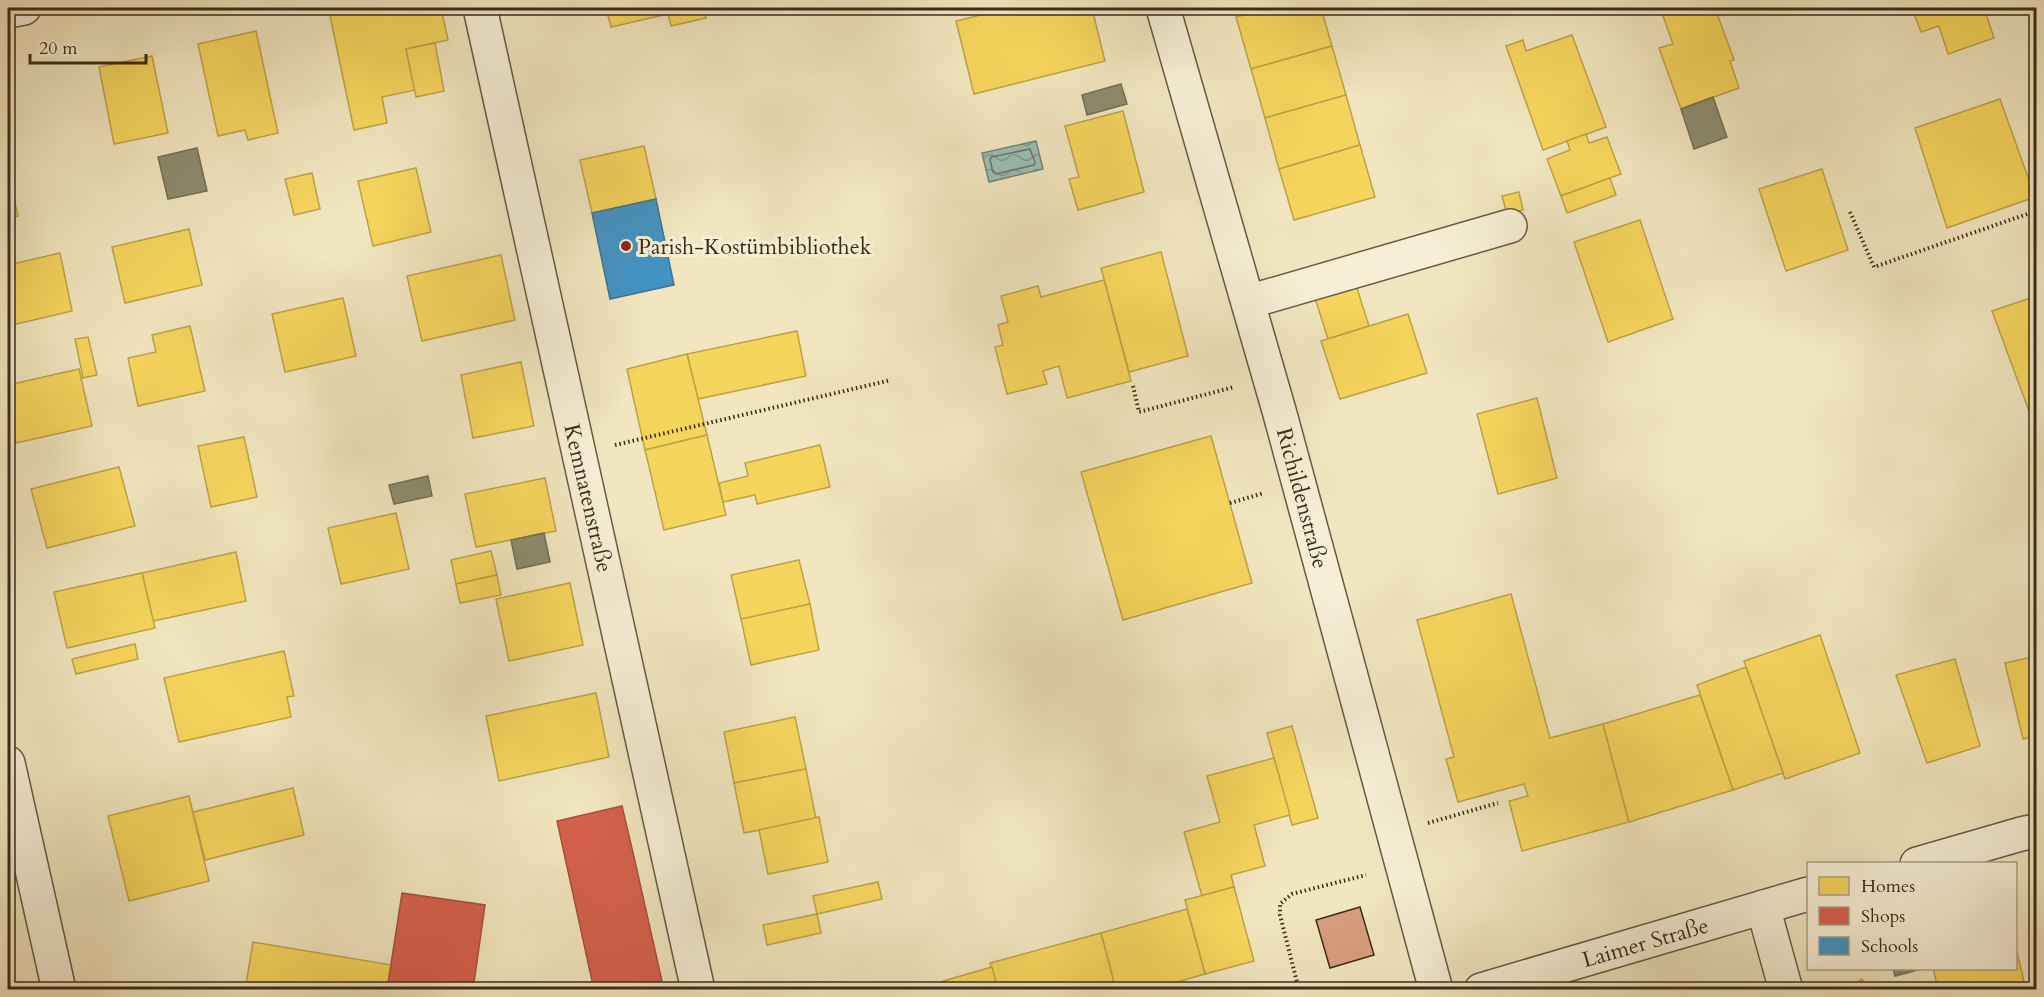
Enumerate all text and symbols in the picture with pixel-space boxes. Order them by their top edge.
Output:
scale bar [30,27,146,65]
text: 20 m [39,36,78,61]
place label: Parish-Kostümbibliothek [638,232,872,262]
marker: Parish-Kostümbibliothek [619,239,633,253]
street label: Kemnatenstraße [556,421,620,575]
street label: Richildenstraße [1269,425,1335,572]
legend [1807,862,2017,970]
text: Homes [1861,874,1915,899]
text: Shops [1861,904,1905,929]
street label: Laimer Straße [1579,911,1712,975]
text: Schools [1861,934,1918,959]

